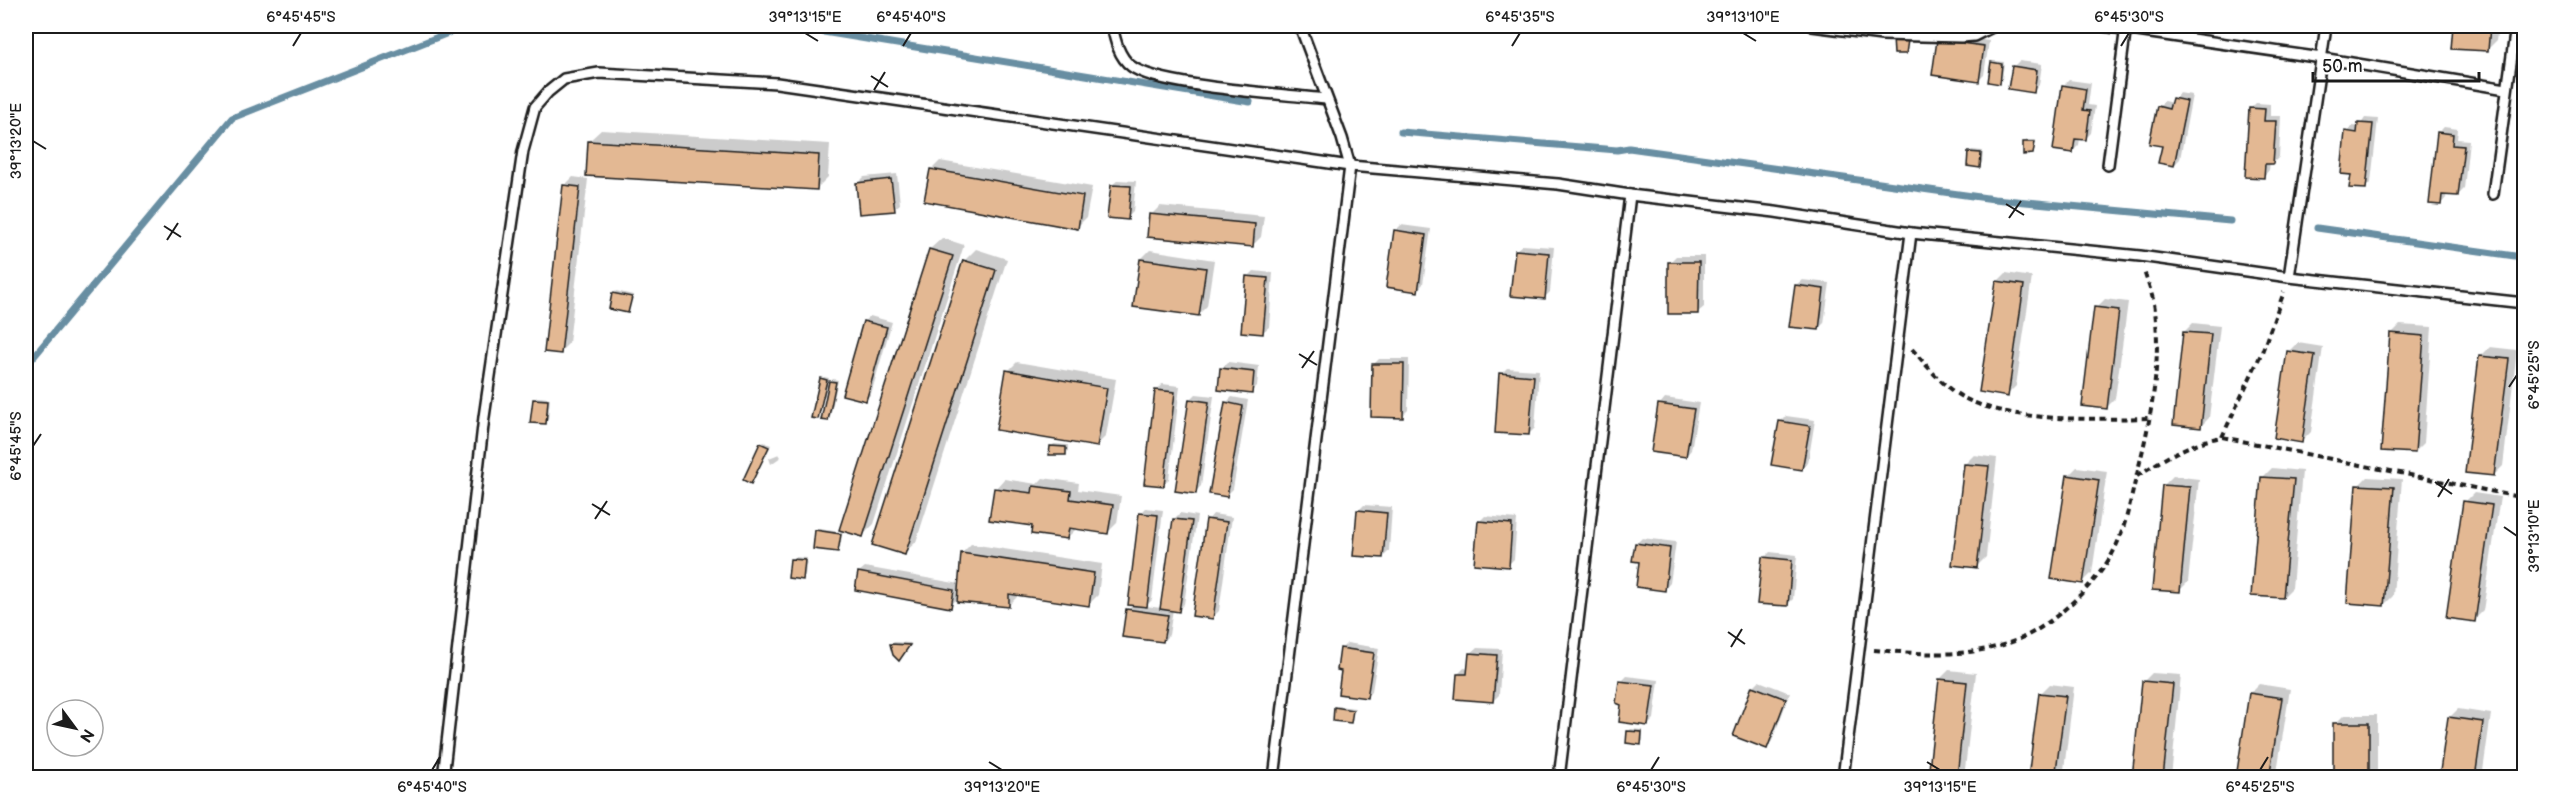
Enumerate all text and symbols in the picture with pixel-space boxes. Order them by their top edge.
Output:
text: 6°45'45"S [266,8,336,27]
text: 39°13'15"E [768,8,842,27]
text: 6°45'40"S [876,8,946,27]
text: 6°45'35"S [1485,8,1555,27]
text: 39°13'10"E [1706,8,1780,27]
text: 6°45'30"S [2094,8,2164,27]
scale bar [2313,45,2480,83]
text: 50 m [2322,56,2363,77]
text: 39°13'20"E [7,103,26,179]
text: 6°45'25"S [2525,340,2544,410]
text: 6°45'45"S [7,411,26,481]
text: 39°13'10"E [2525,499,2544,573]
north arrow [45,698,105,758]
text: N [75,725,98,746]
text: 6°45'40"S [397,778,467,797]
text: 39°13'20"E [964,778,1040,797]
text: 6°45'30"S [1616,778,1686,797]
text: 39°13'15"E [1903,778,1977,797]
text: 6°45'25"S [2225,778,2295,797]

